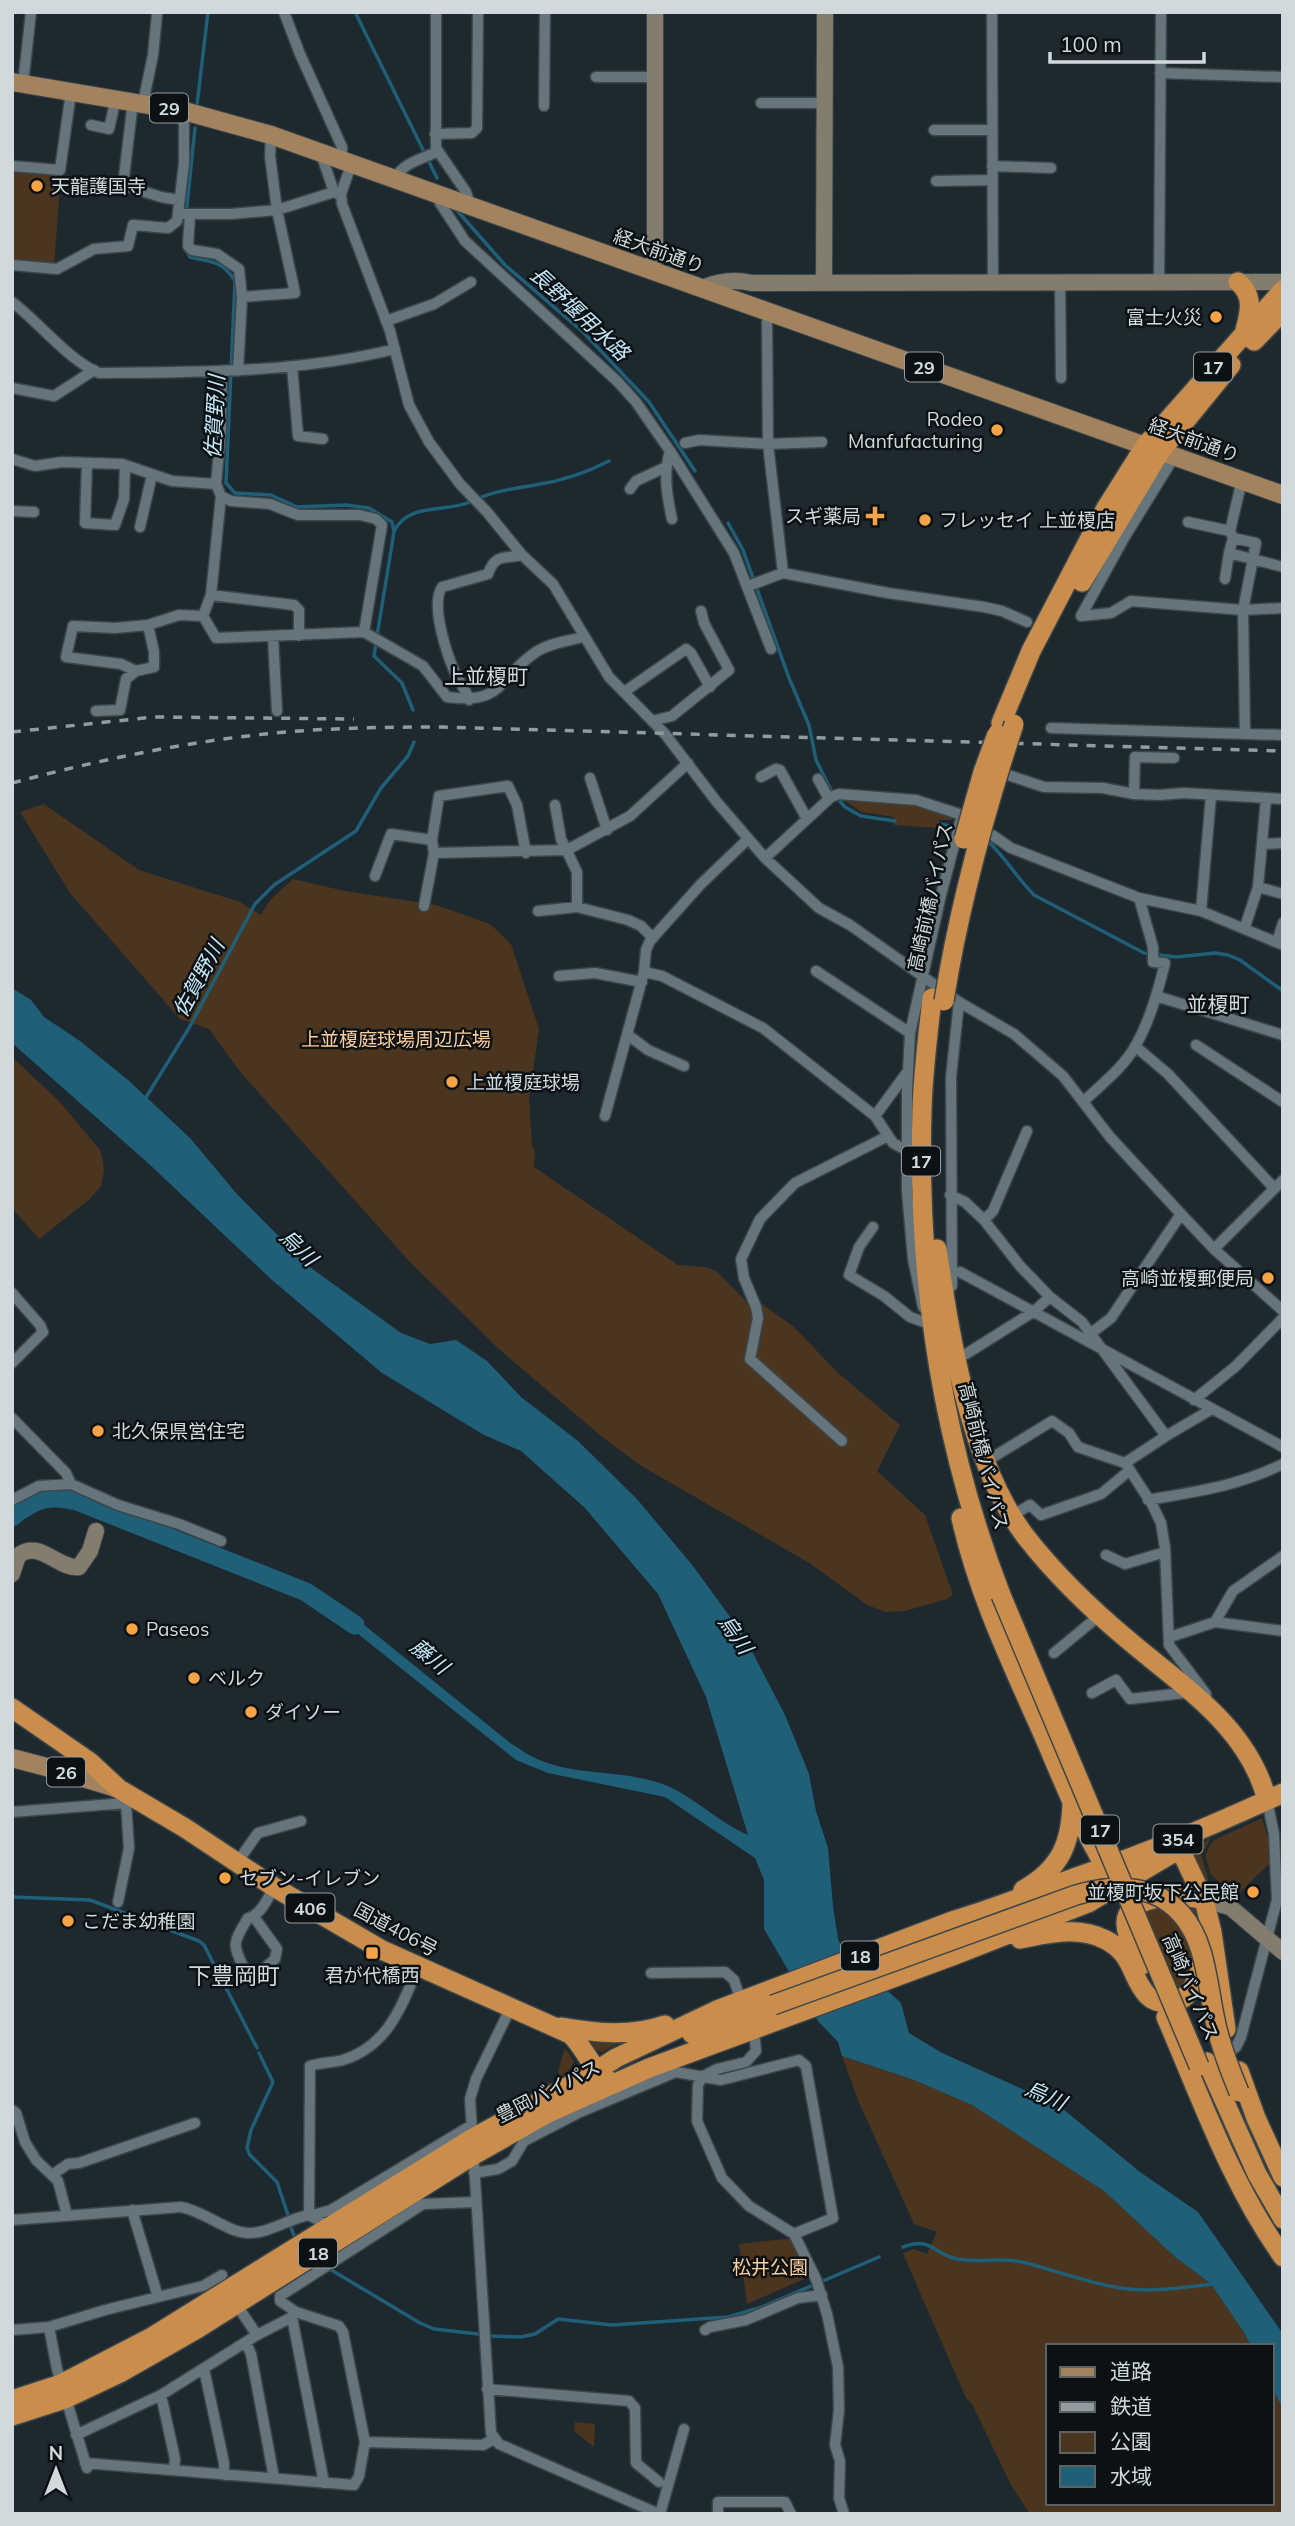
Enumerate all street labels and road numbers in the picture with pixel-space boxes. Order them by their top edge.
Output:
road number: 29 [150,94,188,122]
street label: 経大前通り [610,223,708,279]
road number: 29 [905,352,943,382]
road number: 17 [1194,352,1232,382]
street label: 経大前通り [1145,412,1243,468]
street label: 高崎前橋バイパス [902,820,958,974]
road number: 17 [902,1146,940,1176]
street label: 高崎前橋バイパス [954,1380,1014,1532]
road number: 26 [47,1758,85,1786]
road number: 17 [1081,1816,1119,1844]
road number: 354 [1154,1825,1202,1854]
road number: 406 [286,1894,334,1922]
street label: 国道406号 [350,1897,442,1961]
street label: 高崎バイパス [1158,1930,1224,2044]
road number: 18 [841,1942,879,1970]
street label: 豊岡バイパス [492,2055,604,2127]
road number: 18 [299,2238,337,2267]

